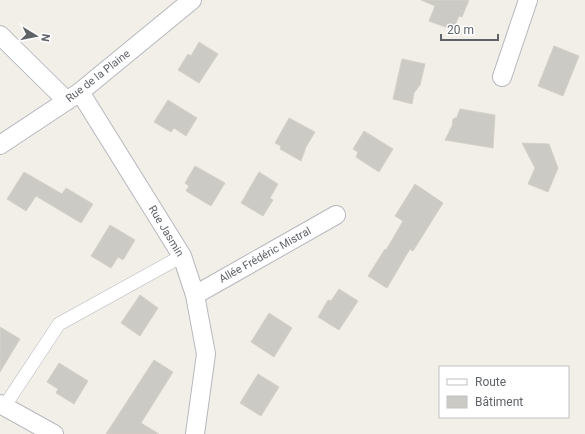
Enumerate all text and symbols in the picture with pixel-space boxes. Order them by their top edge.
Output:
north arrow [16,16,56,56]
scale bar [441,16,498,42]
text: 20 m [447,23,474,37]
text: N [38,33,52,43]
street label: Rue de la Plaine [63,47,133,105]
street label: Rue Jasmin [146,203,186,259]
street label: Allée Frédéric Mistral [217,224,313,286]
legend [439,366,569,418]
text: Route [475,375,506,389]
text: Bâtiment [475,395,523,409]

